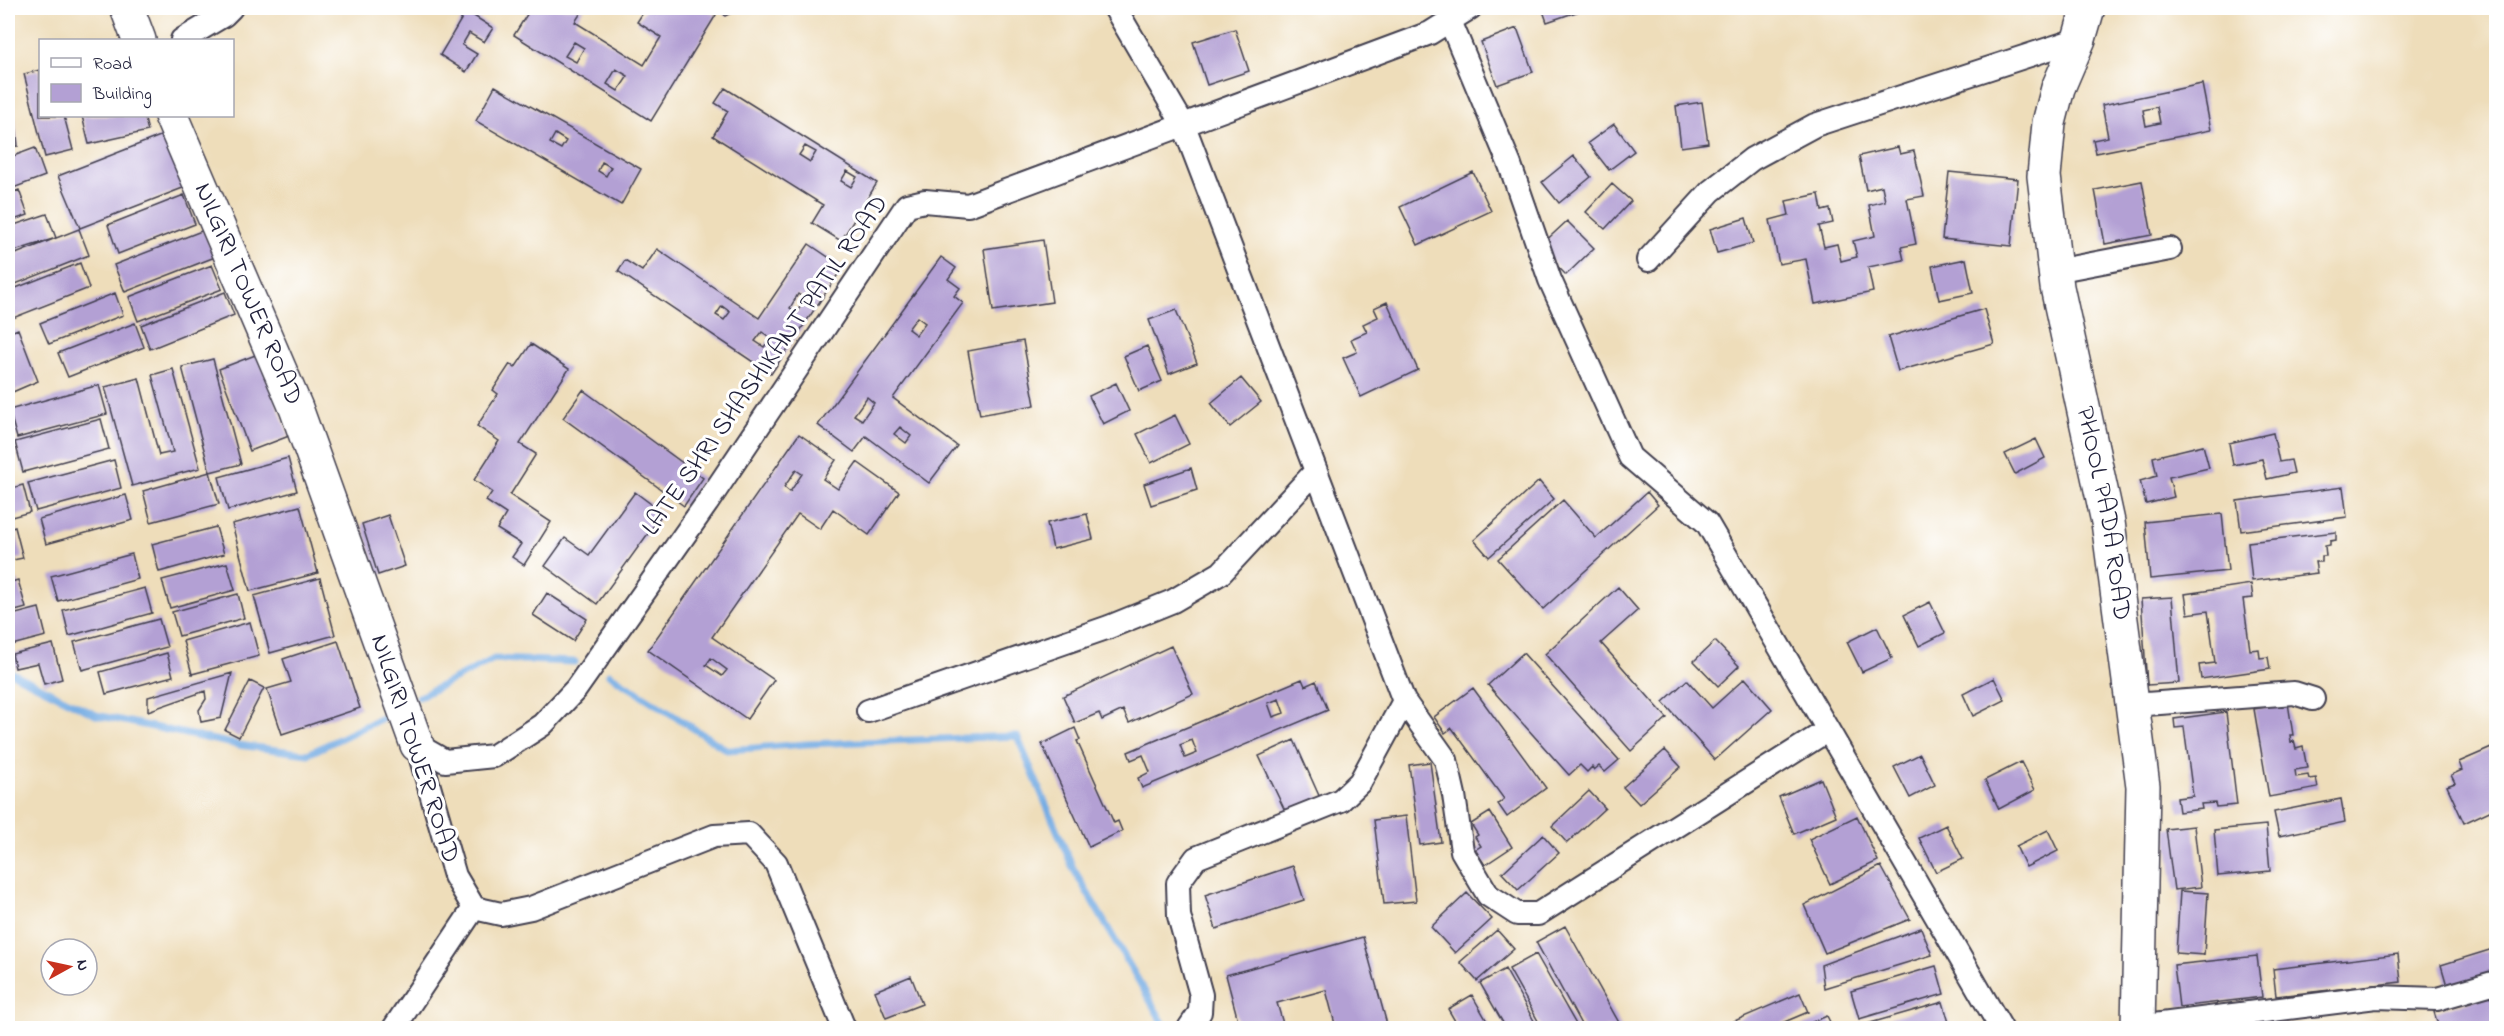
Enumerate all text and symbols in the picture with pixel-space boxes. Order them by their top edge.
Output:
legend [39,39,234,117]
text: Road [93,52,132,78]
text: Building [92,82,152,109]
street label: NILGIRI TOWER ROAD [183,177,312,411]
street label: LATE SHRI SHASHIKANT PATIL ROAD [633,188,899,544]
street label: PHOOL PADA ROAD [2064,403,2140,623]
street label: NILGIRI TOWER ROAD [359,630,469,868]
north arrow [39,937,99,997]
text: N [69,958,95,972]

